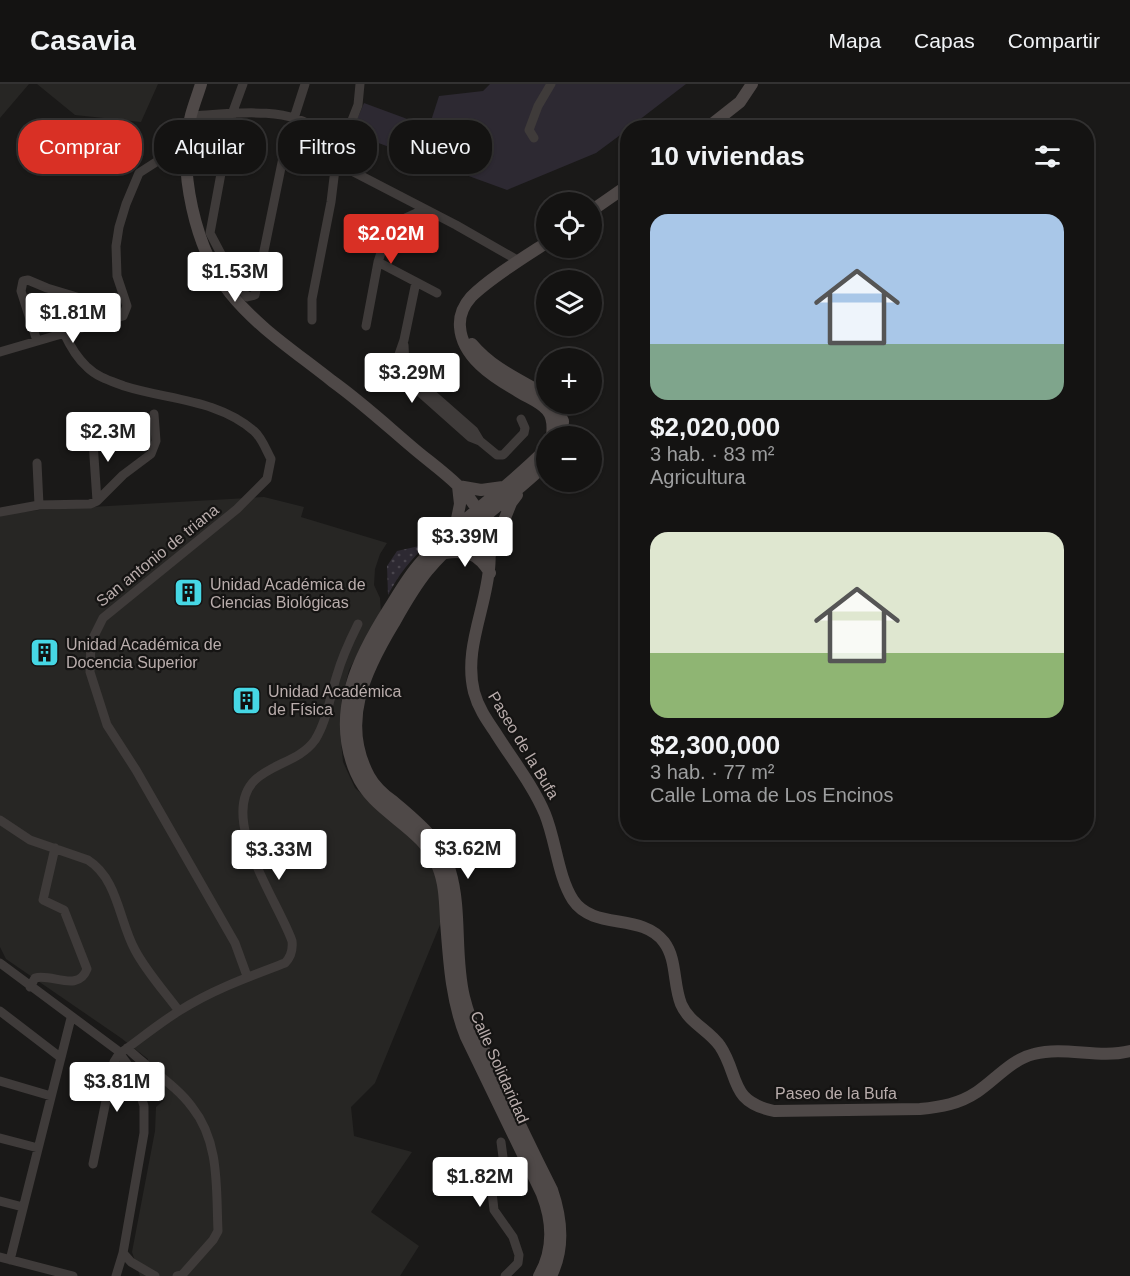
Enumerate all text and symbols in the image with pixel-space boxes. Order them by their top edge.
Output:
text: Casavia [30,25,136,56]
text: Mapa [829,29,881,52]
text: Capas [914,29,975,52]
text: Compartir [1008,29,1100,52]
chip: Comprar [18,120,142,174]
chip: Alquilar [154,120,266,174]
chip: Filtros [278,120,377,174]
chip: Nuevo [389,120,492,174]
icon: filters [1031,140,1064,173]
text: 10 viviendas [650,141,805,171]
map controls [536,192,602,492]
button: locate [536,192,602,258]
pin: $2.02M [342,214,440,265]
text: $2.02M [358,222,424,244]
pin: $1.53M [186,252,284,303]
icon: home [803,253,911,361]
text: $1.53M [202,260,268,282]
button: layers [536,270,602,336]
pin: $1.81M [24,293,122,344]
text: $1.81M [40,301,106,323]
button: + [536,348,602,414]
pin: $3.29M [363,353,461,404]
text: $3.29M [379,361,445,383]
pin: $2.3M [66,412,150,463]
text: $2,020,000 [650,412,780,442]
text: $2.3M [80,420,136,442]
button: − [536,426,602,492]
text: 3 hab. · 83 m² [650,443,775,465]
text: Agricultura [650,466,746,488]
street label: San antonio de triana [93,501,222,610]
pin: $3.39M [416,517,514,568]
text: $3.39M [432,525,498,547]
icon: home [803,571,911,679]
place label: Unidad Académica de Ciencias Biológicas [210,576,366,611]
building icon: Unidad Académica de Ciencias Biológicas [173,577,205,609]
place label: Unidad Académica de Docencia Superior [66,636,222,671]
building icon: Unidad Académica de Docencia Superior [29,637,61,669]
place label: Unidad Académica de Física [268,683,402,718]
building icon: Unidad Académica de Física [231,684,263,716]
street label: Paseo de la Bufa [485,689,562,802]
text: $2,300,000 [650,730,780,760]
text: 3 hab. · 77 m² [650,761,775,783]
text: Calle Loma de Los Encinos [650,784,893,806]
pin: $3.62M [419,829,517,880]
pin: $3.33M [230,830,328,881]
text: $3.62M [435,837,501,859]
text: $3.33M [246,838,312,860]
street label: Calle Solidaridad [467,1008,532,1126]
pin: $3.81M [68,1062,166,1113]
text: $3.81M [84,1070,150,1092]
street label: Paseo de la Bufa [775,1085,897,1102]
pin: $1.82M [431,1157,529,1208]
text: $1.82M [447,1165,513,1187]

